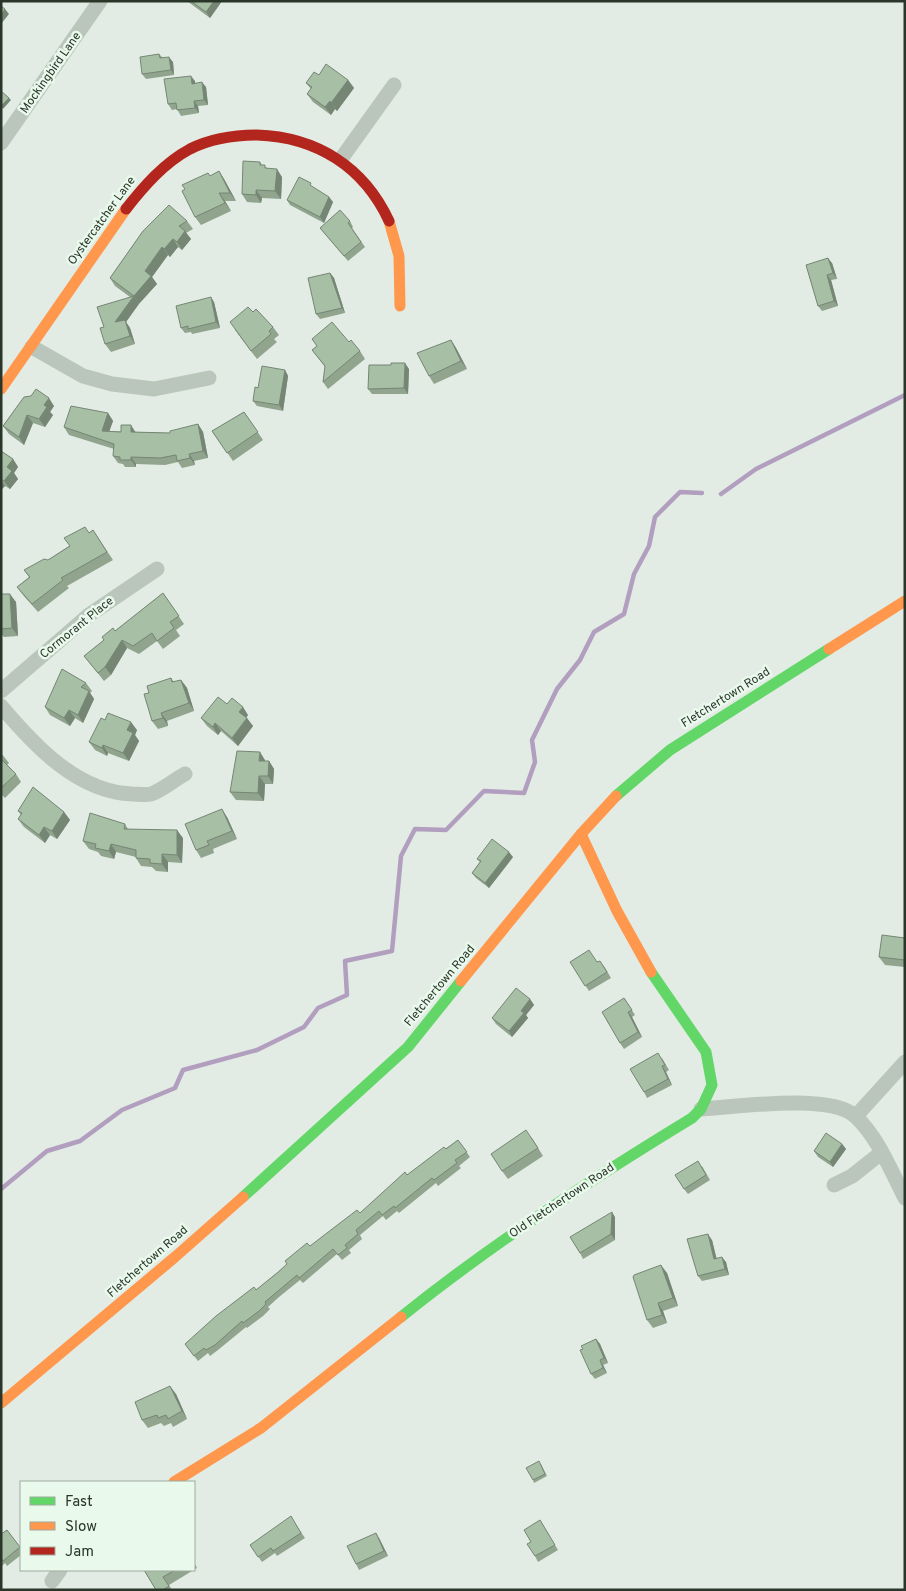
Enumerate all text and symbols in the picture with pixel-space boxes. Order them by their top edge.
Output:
street label: Mockingbird Lane [17,29,85,117]
street label: Oystercatcher Lane [64,174,140,268]
street label: Cormorant Place [37,593,117,663]
street label: Fletchertown Road [679,664,773,732]
street label: Fletchertown Road [401,942,479,1030]
street label: Old Fletchertown Road [506,1160,618,1242]
street label: Fletchertown Road [104,1223,192,1301]
legend [20,1481,195,1571]
text: Fast [65,1493,93,1512]
text: Slow [65,1518,97,1537]
text: Jam [65,1543,94,1562]

